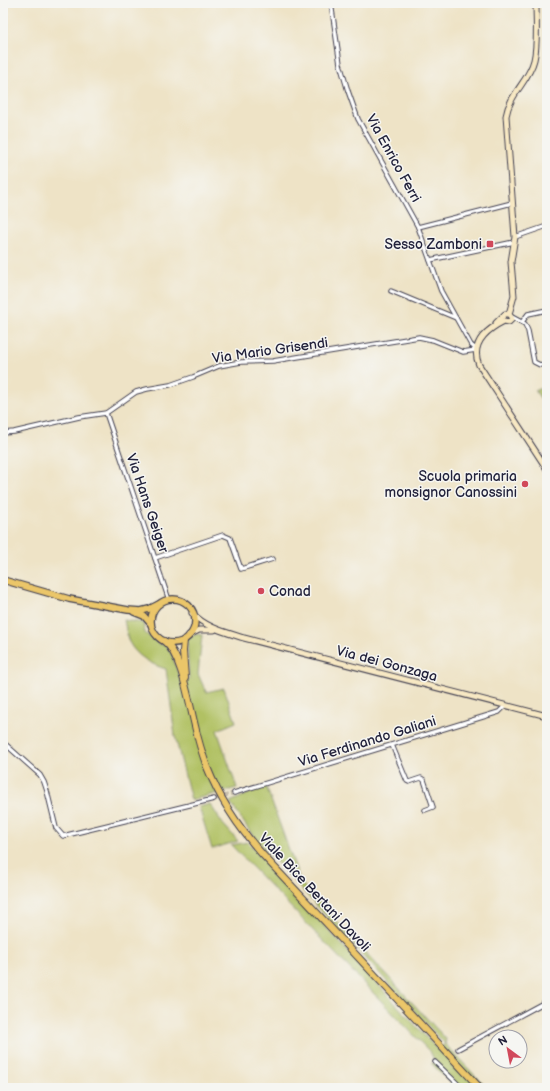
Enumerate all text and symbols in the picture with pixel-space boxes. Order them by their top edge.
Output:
street label: Via Enrico Ferri [362,111,425,205]
place label: Sesso Zamboni [384,236,482,253]
marker: Sesso Zamboni [485,239,495,249]
street label: Via Mario Grisendi [211,334,329,367]
street label: Via Hans Geiger [123,451,173,556]
place label: Scuola primaria monsignor Canossini [385,468,517,501]
marker: Scuola primaria monsignor Canossini [520,479,530,489]
place label: Conad [269,583,311,600]
marker: Conad [256,586,266,596]
street label: Via dei Gonzaga [335,642,439,685]
street label: Via Ferdinando Galiani [296,712,438,771]
street label: Viale Bice Bertani Davoli [255,829,374,955]
north arrow [488,1029,528,1069]
text: N [496,1033,510,1049]

